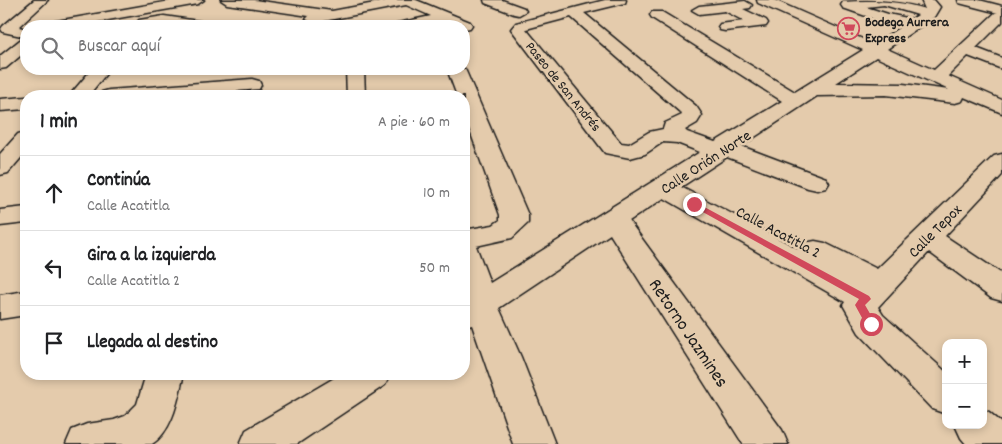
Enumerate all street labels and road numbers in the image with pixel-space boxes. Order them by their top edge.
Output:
street label: Paseo de San Andrés [520,38,605,137]
street label: Calle Orión Norte [657,125,756,201]
street label: Calle Tepox [904,200,968,264]
street label: Calle Acatitla 2 [731,201,824,265]
street label: Retorno Jazmines [641,274,734,394]

